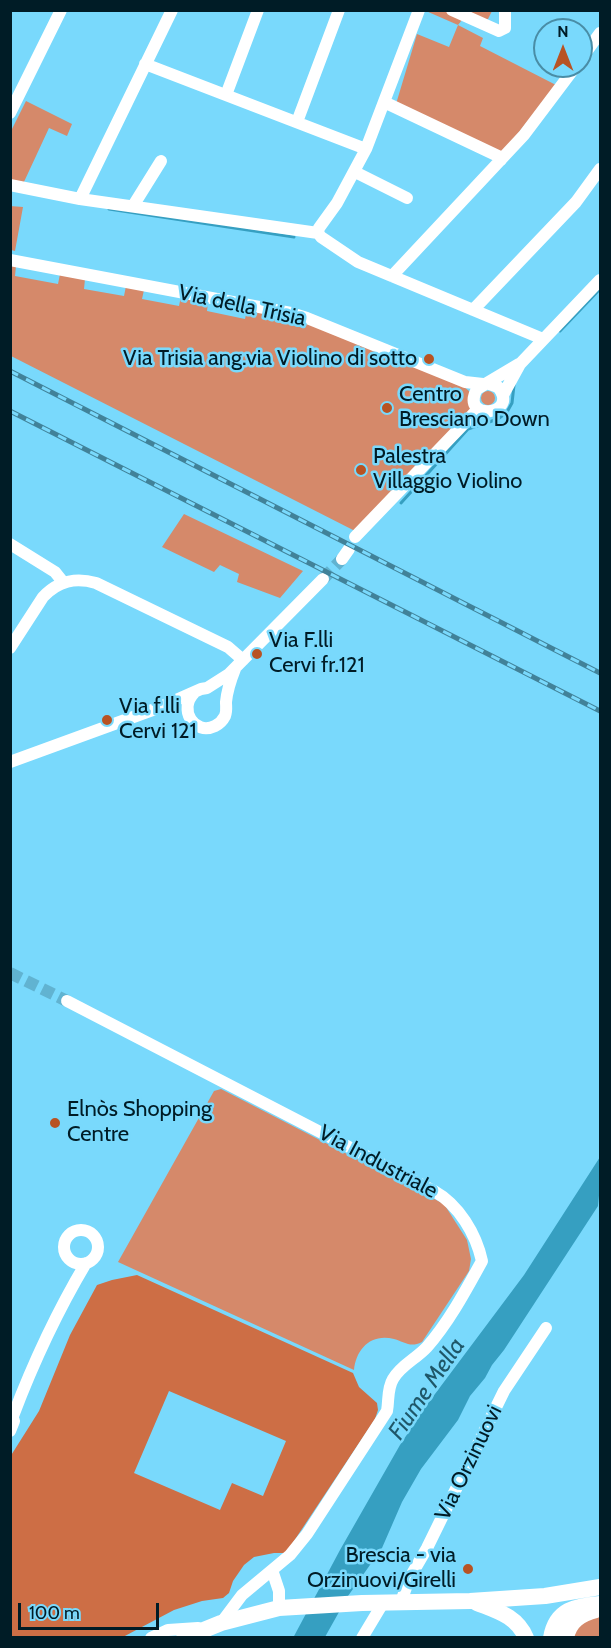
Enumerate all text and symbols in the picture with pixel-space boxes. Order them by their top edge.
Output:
north arrow [533,18,593,78]
text: N [557,22,569,41]
street label: Via della Trisia [176,280,308,332]
place label: Via Trisia ang.via Violino di sotto [123,346,417,372]
marker: Via Trisia ang.via Violino di sotto [422,352,436,366]
place label: Centro Bresciano Down [399,382,550,434]
marker: Centro Bresciano Down [380,401,394,415]
place label: Palestra Villaggio Violino [373,444,522,496]
marker: Palestra Villaggio Violino [354,463,368,477]
place label: Via F.lli Cervi fr.121 [269,628,365,680]
marker: Via F.lli Cervi fr.121 [250,647,264,661]
place label: Via f.lli Cervi 121 [119,694,197,746]
marker: Via f.lli Cervi 121 [100,713,114,727]
place label: Elnòs Shopping Centre [67,1097,212,1148]
marker: Elnòs Shopping Centre [48,1116,62,1130]
street label: Via Industriale [314,1120,442,1204]
water label: Fiume Mella [382,1333,472,1445]
street label: Via Orzinuovi [430,1401,508,1525]
place label: Brescia - via Orzinuovi/Girelli [307,1543,456,1594]
marker: Brescia - via Orzinuovi/Girelli [461,1562,475,1576]
scale bar [21,1591,162,1629]
text: 100 m [29,1602,80,1624]

